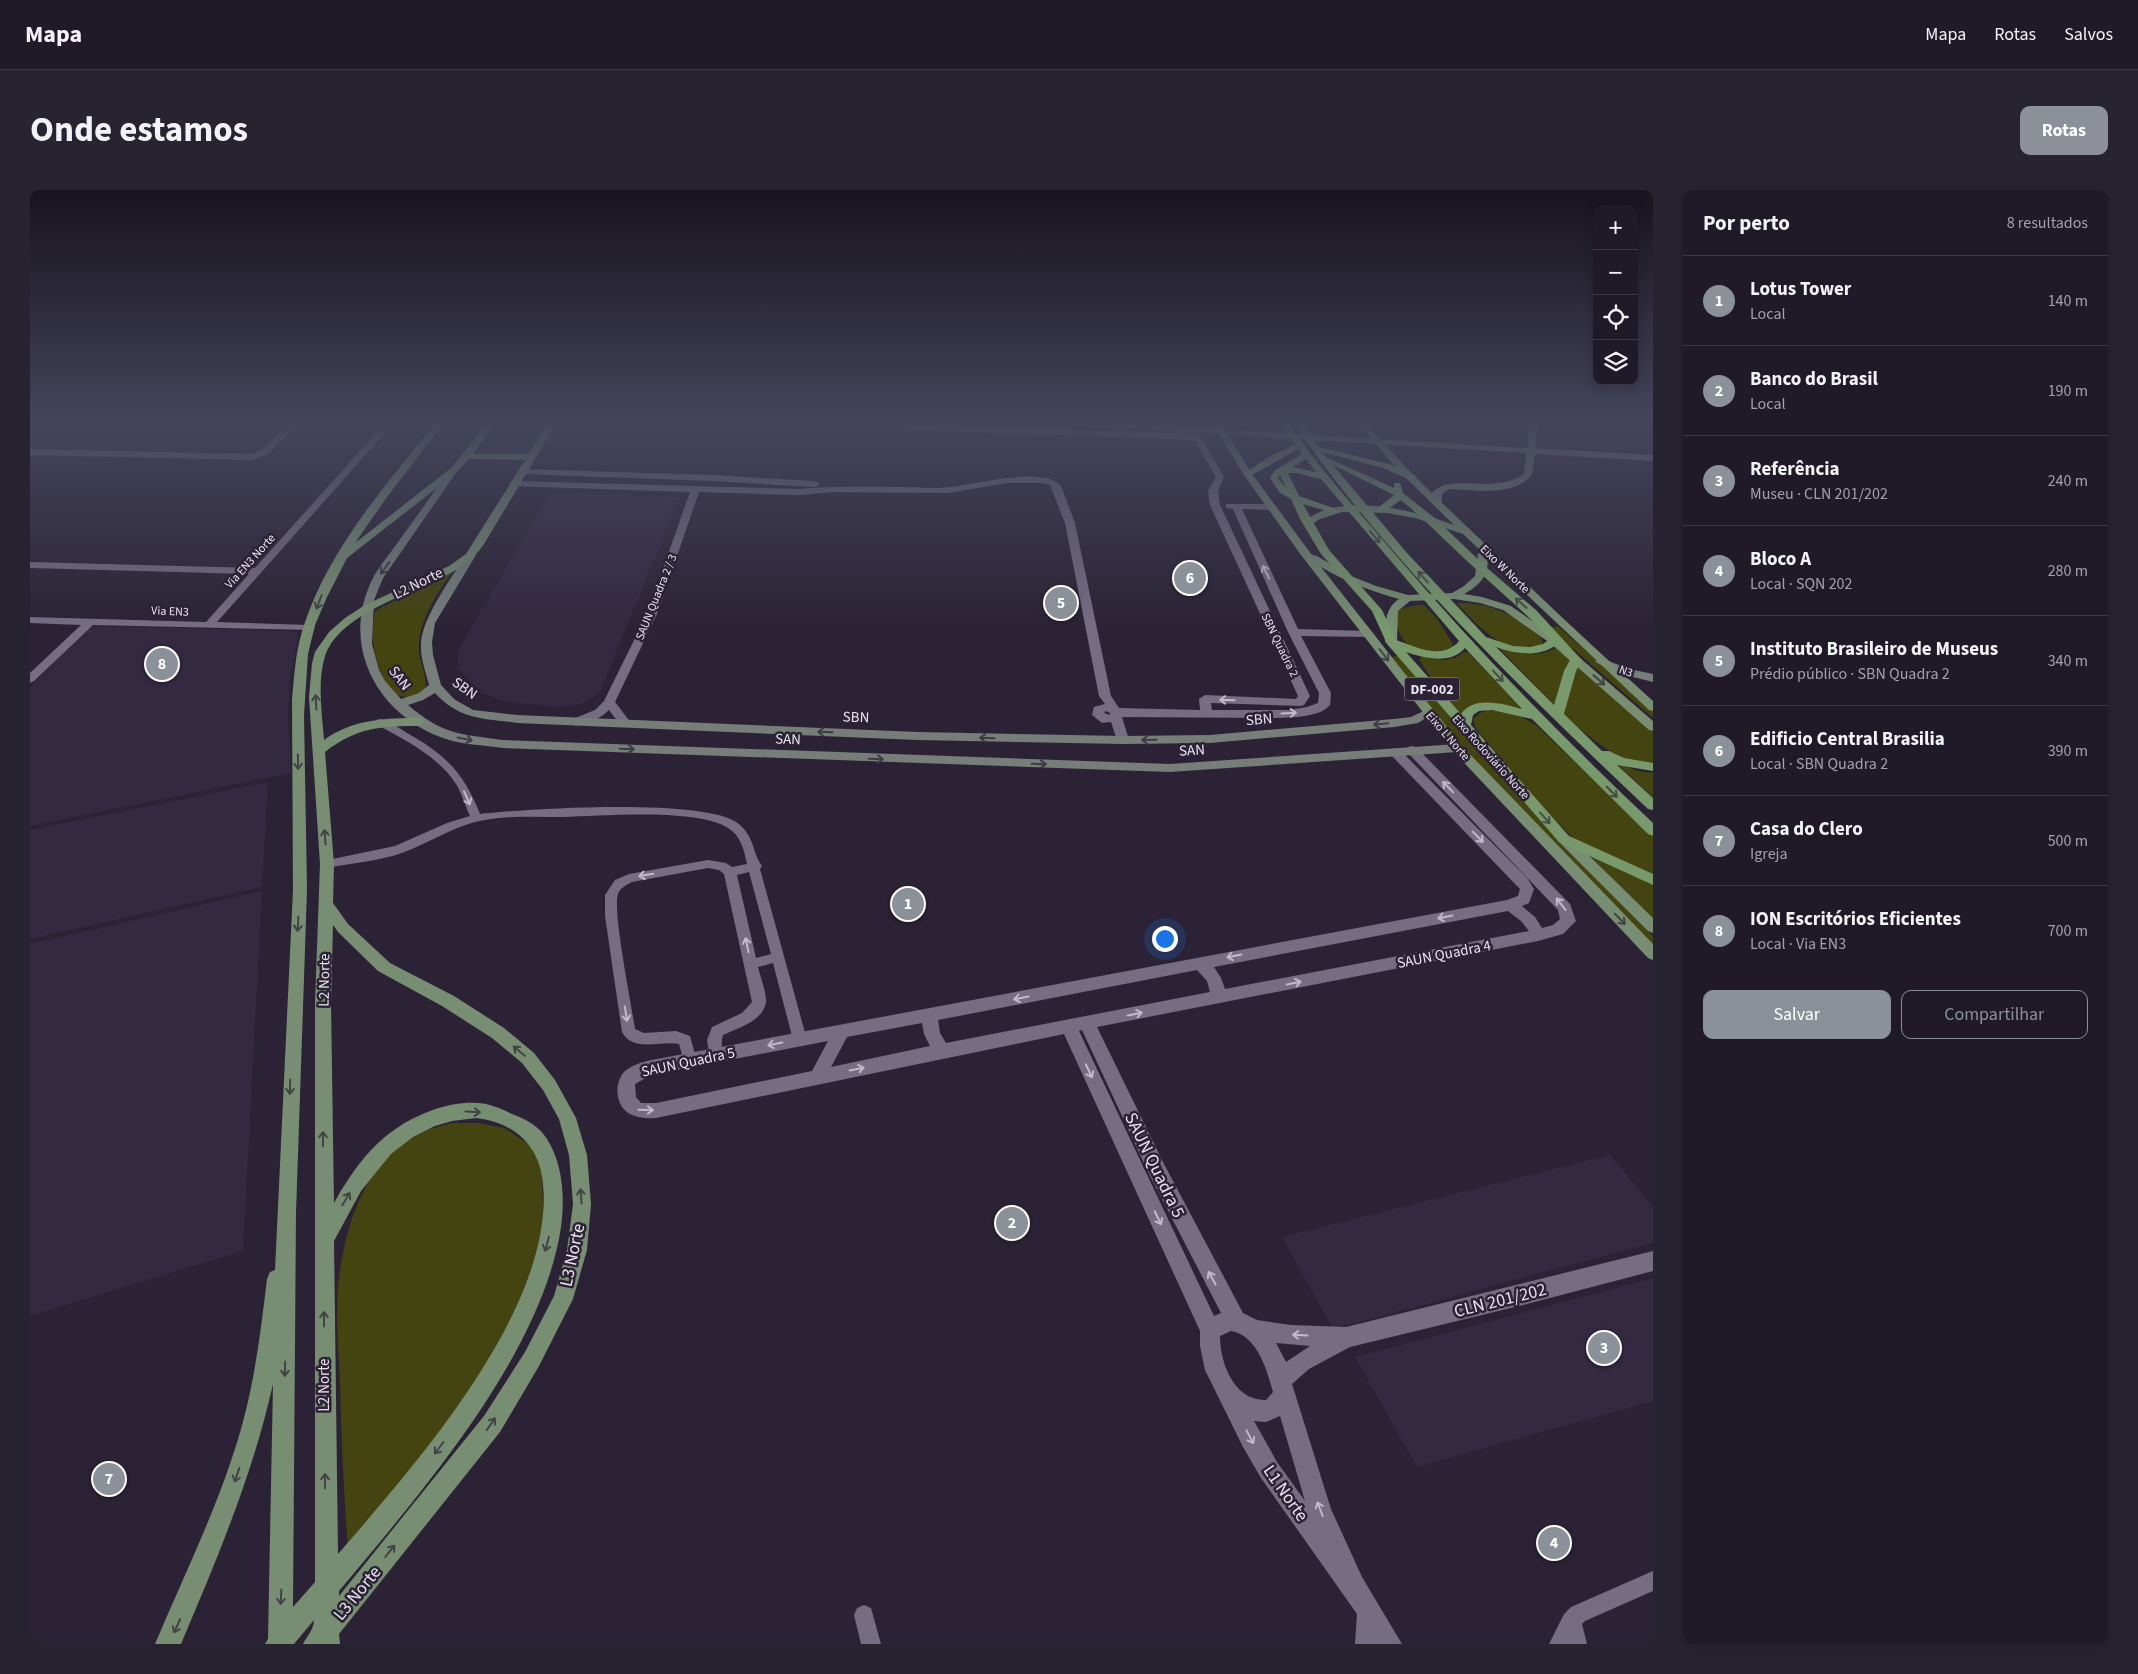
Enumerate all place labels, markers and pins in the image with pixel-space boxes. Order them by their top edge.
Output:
pin: 6 [1174,559,1206,597]
pin: 5 [1045,584,1077,622]
pin: 8 [146,645,178,683]
pin: 1 [892,885,924,923]
pin: 2 [996,1204,1028,1242]
pin: 3 [1588,1329,1620,1367]
pin: 7 [93,1460,125,1498]
pin: 4 [1538,1524,1570,1562]

